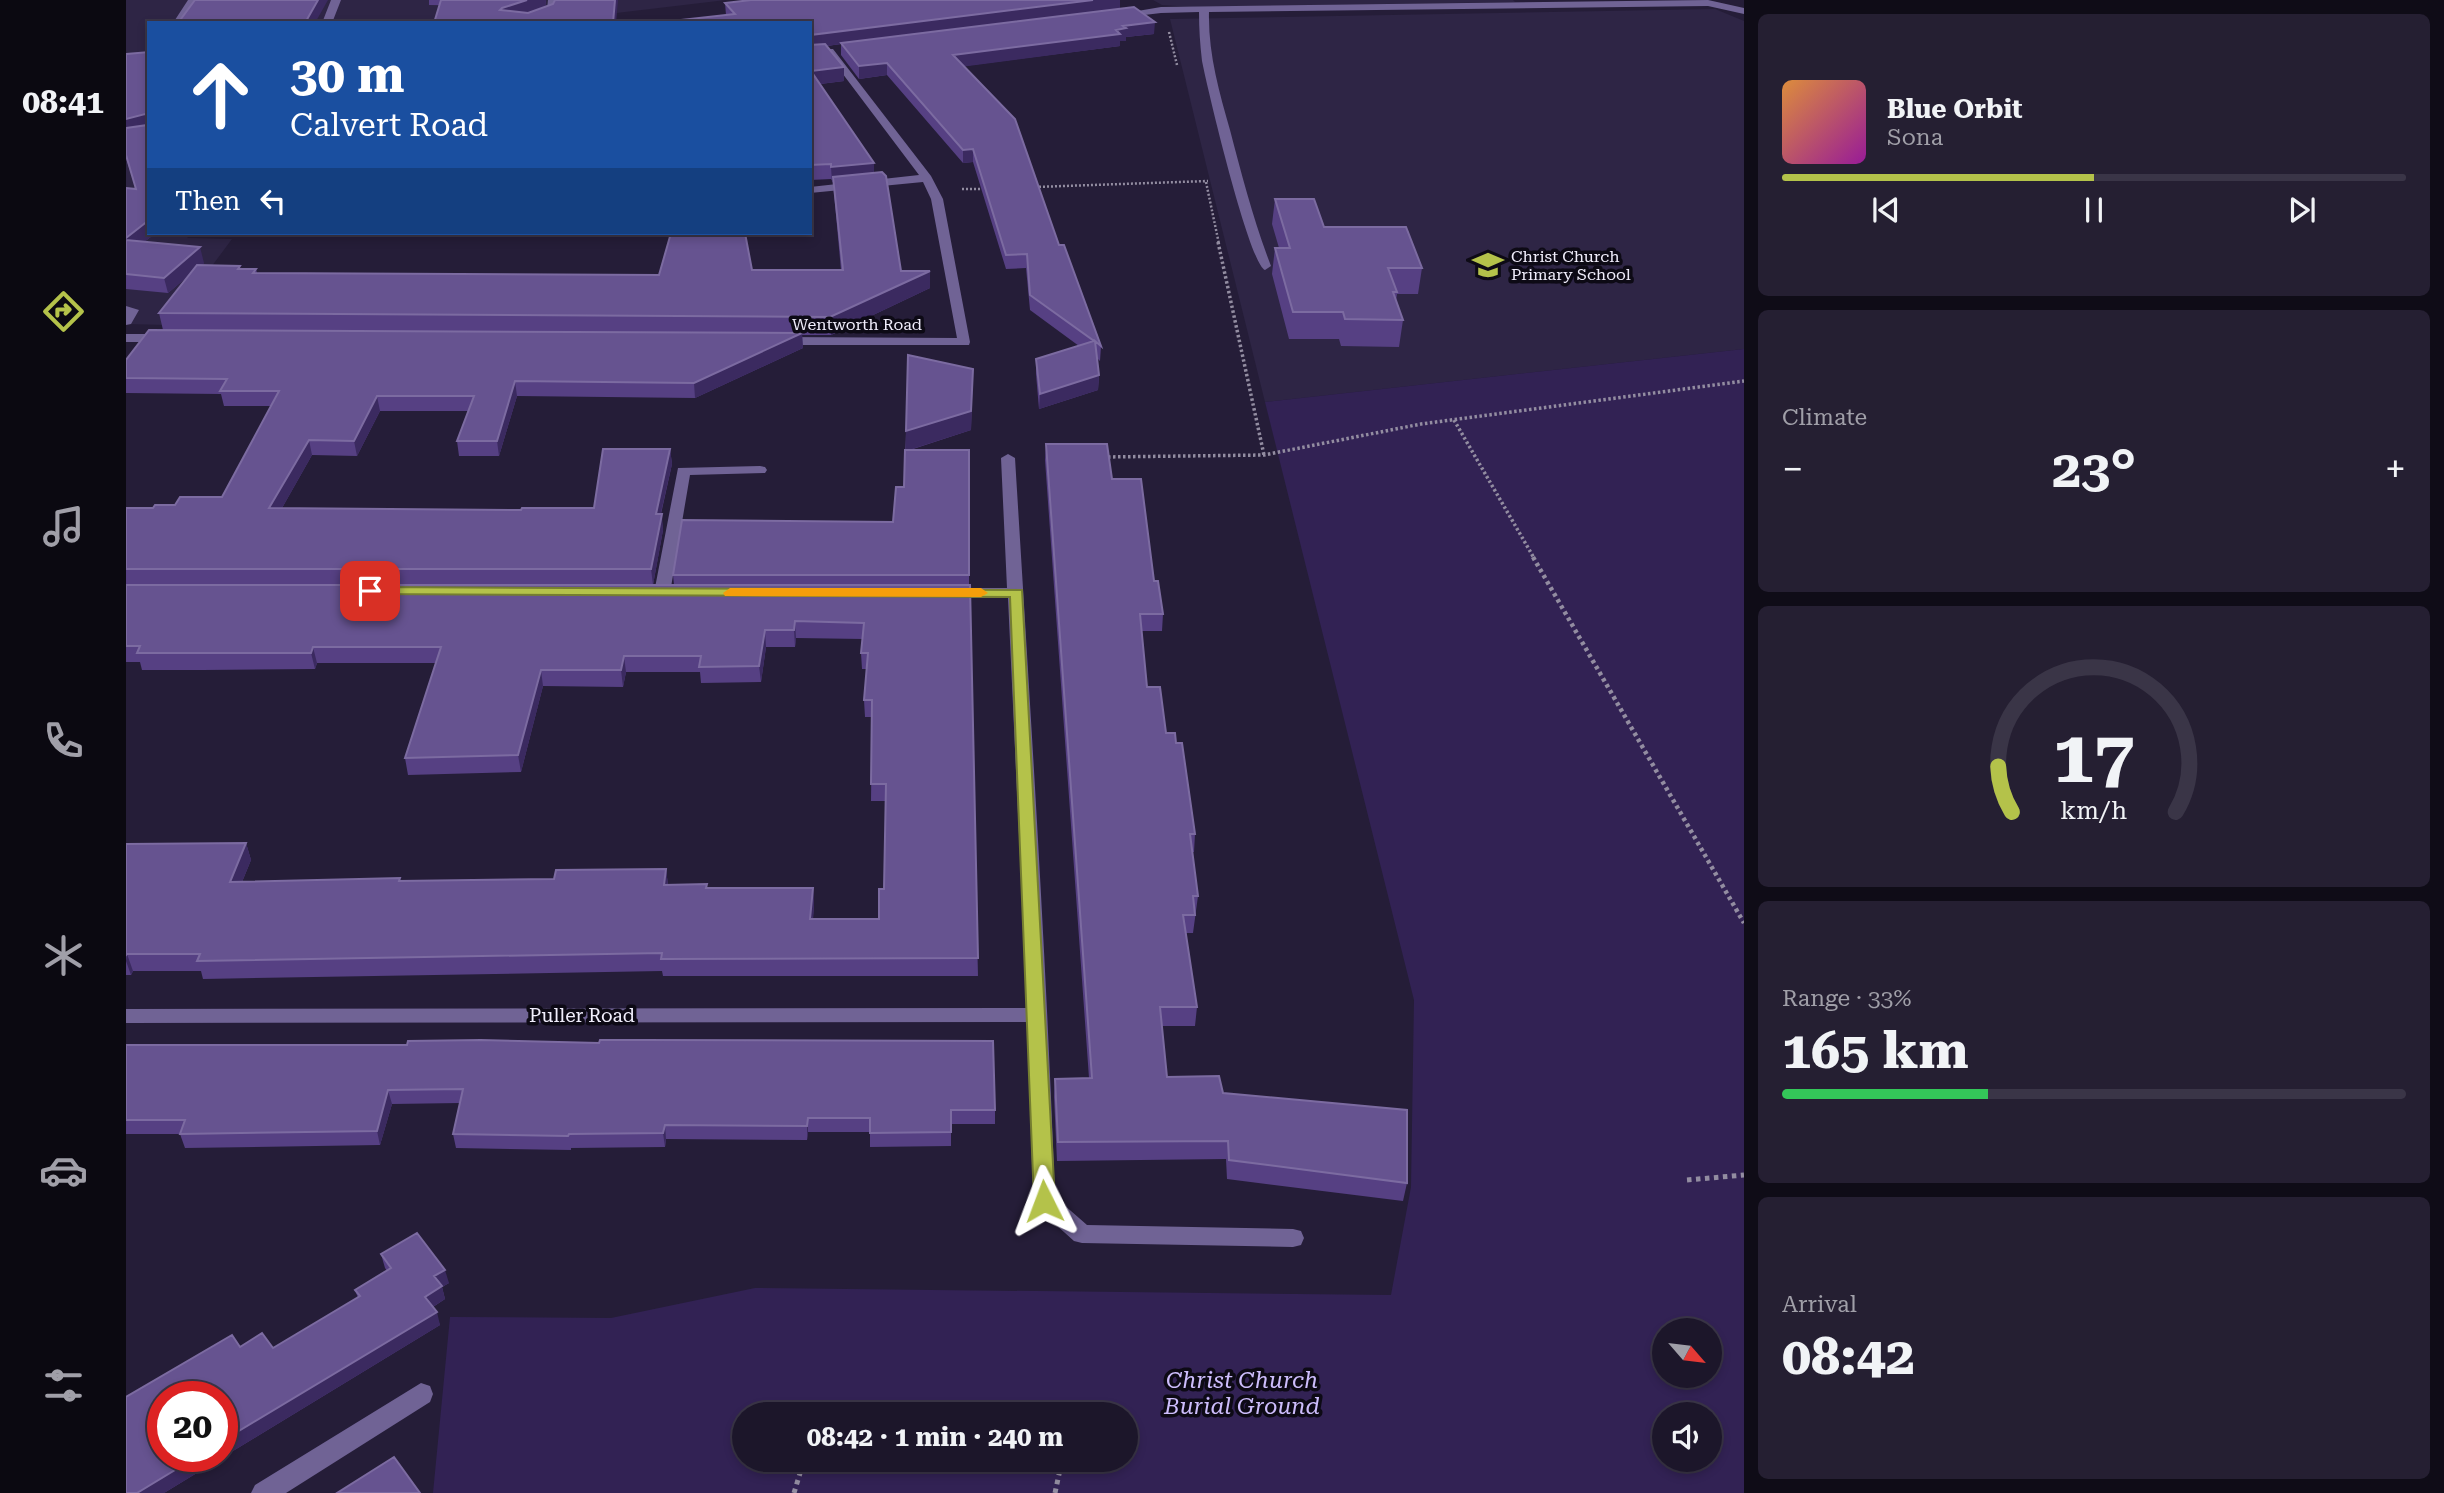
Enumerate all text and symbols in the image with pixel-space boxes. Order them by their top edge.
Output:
text: 30 m [290,47,405,104]
icon: ahead [175,49,266,140]
text: 08:41 [22,83,104,121]
text: Blue Orbit [1887,94,2023,124]
text: Calvert Road [290,106,488,144]
text: Sona [1887,124,1943,151]
icon: left [254,182,292,220]
text: Then [175,186,240,216]
icon: previous [1867,191,1905,229]
icon: pause [2075,191,2113,229]
icon: next [2283,191,2321,229]
place label: Christ Church Primary School [1511,247,1631,284]
school or university icon: Christ Church Primary School [1471,248,1505,282]
icon: directions [39,287,88,336]
street label: Wentworth Road [792,315,922,334]
text: Climate [1782,404,1867,431]
text: 23° [2052,439,2136,500]
text: − [1782,447,1803,491]
text: + [2385,447,2406,491]
icon: music [39,502,88,551]
pin [340,561,400,621]
icon: arrive [351,572,389,610]
icon: phone [39,716,88,765]
text: 17 [2053,716,2135,801]
text: km/h [2061,796,2127,825]
icon: climate [39,931,88,980]
text: Range · 33% [1782,985,1911,1012]
street label: Puller Road [529,1004,635,1027]
text: 165 km [1782,1020,1969,1081]
icon: car [39,1146,88,1195]
position arrow [1007,1164,1081,1238]
text: Arrival [1782,1291,1857,1318]
north arrow [1652,1318,1722,1388]
map controls [1652,1318,1722,1472]
text: 08:42 [1782,1326,1915,1387]
icon: filters [39,1361,88,1410]
park label: Christ Church Burial Ground [1163,1367,1320,1420]
speed limit sign: 20 [147,1381,238,1472]
button: sound [1652,1402,1722,1472]
text: 08:42 · 1 min · 240 m [807,1422,1063,1452]

